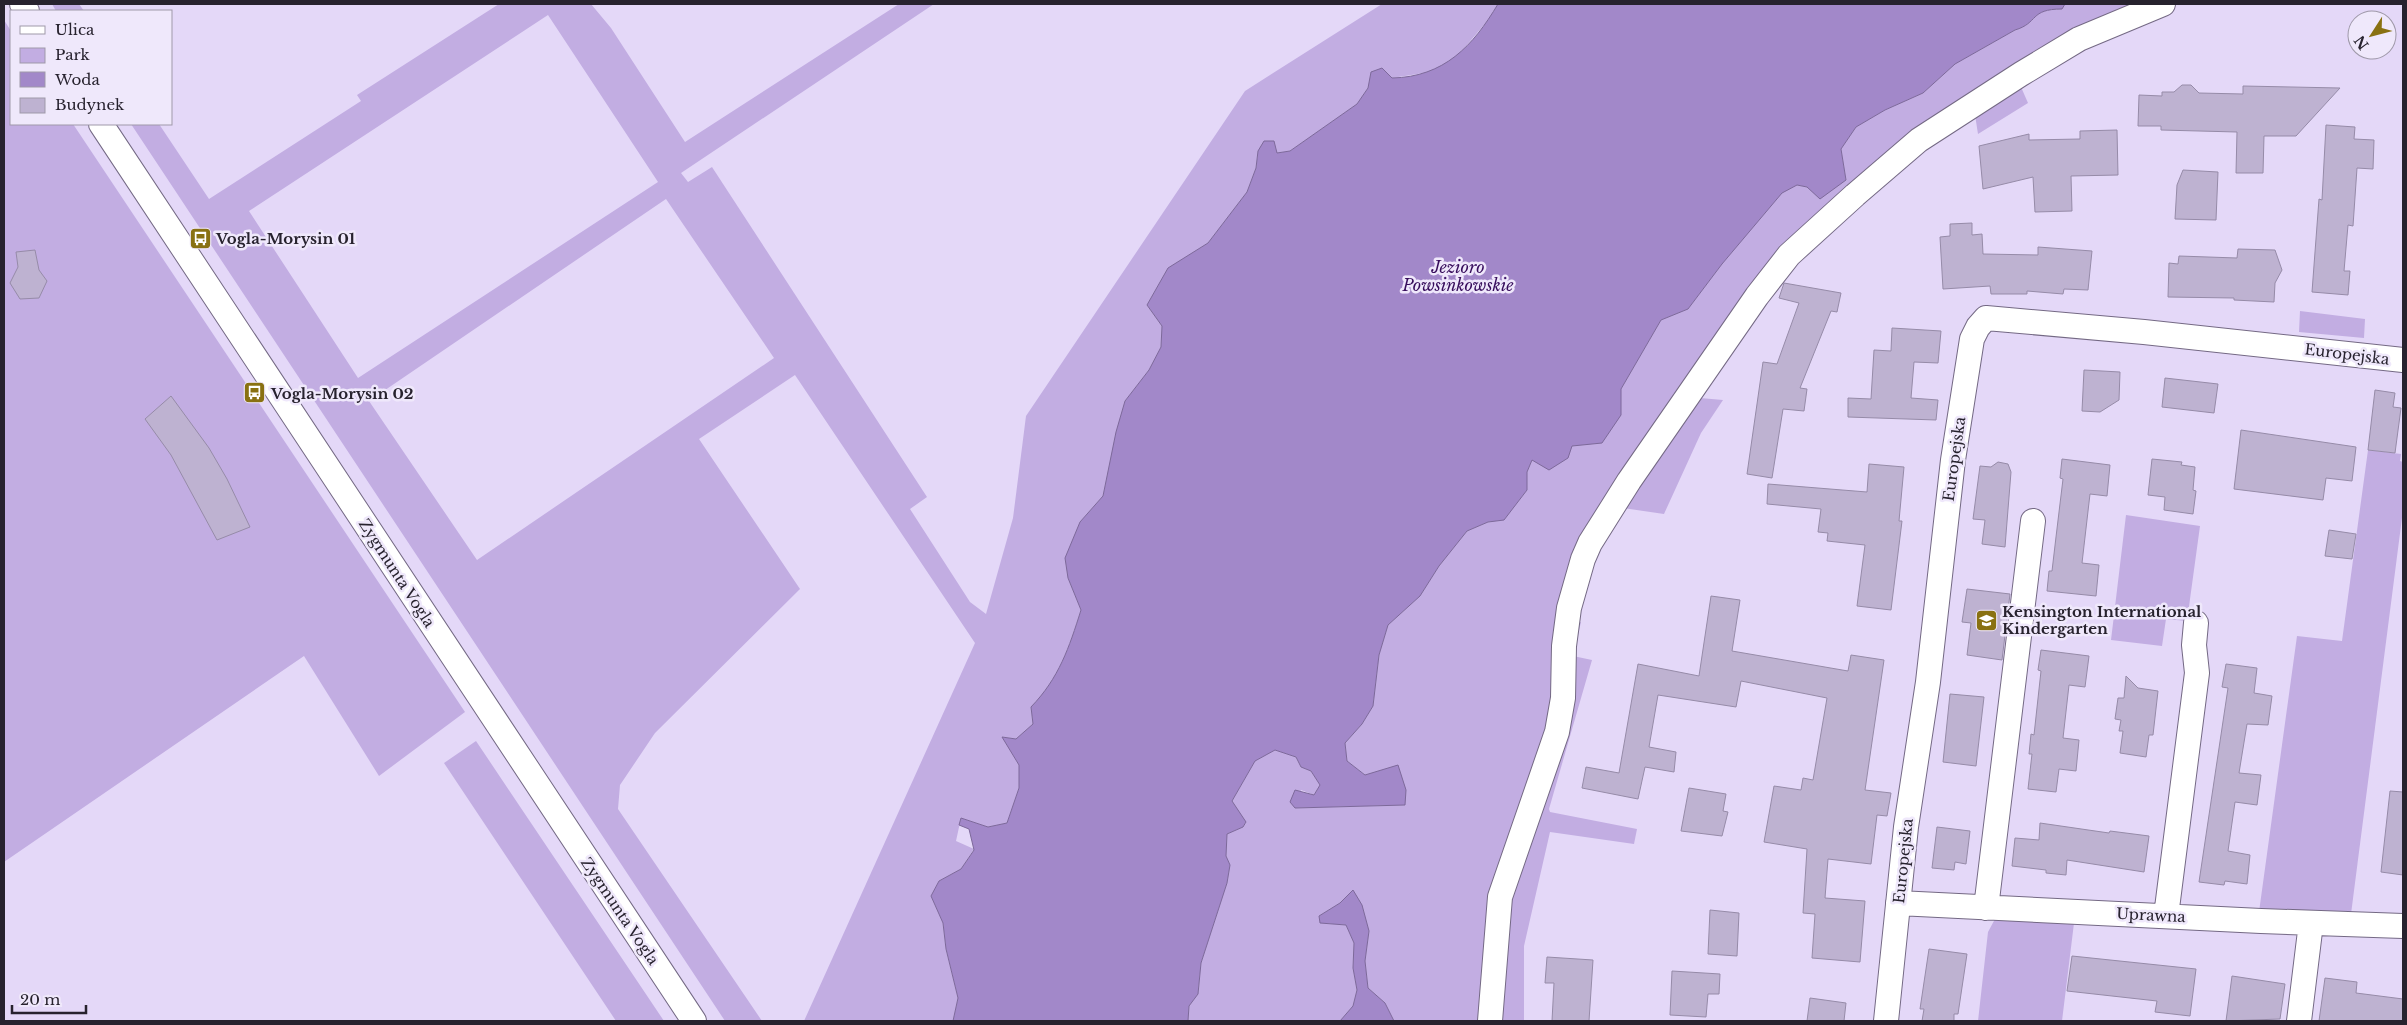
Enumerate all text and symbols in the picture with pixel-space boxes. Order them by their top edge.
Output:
legend [10,10,172,125]
north arrow [2347,10,2397,60]
text: Ulica [55,20,95,39]
text: N [2350,32,2373,53]
text: Park [55,45,91,64]
text: Woda [54,70,100,89]
text: Budynek [55,95,125,114]
bus stop icon: Vogla-Morysin 01 [188,226,212,250]
place label: Vogla-Morysin 01 [215,229,356,248]
water label: Jezioro Powsinkowskie [1401,257,1514,295]
street label: Europejska [2303,339,2391,369]
bus stop icon: Vogla-Morysin 02 [243,381,267,405]
place label: Vogla-Morysin 02 [270,384,414,403]
street label: Europejska [1939,415,1969,503]
street label: Zygmunta Vogla [355,515,440,631]
place label: Kensington International Kindergarten [2002,602,2202,638]
school or university icon: Kensington International Kindergarten [1974,608,1998,632]
street label: Europejska [1889,817,1917,904]
street label: Zygmunta Vogla [577,854,663,969]
street label: Uprawna [2116,904,2187,926]
scale bar [12,982,86,1014]
text: 20 m [20,990,60,1009]

